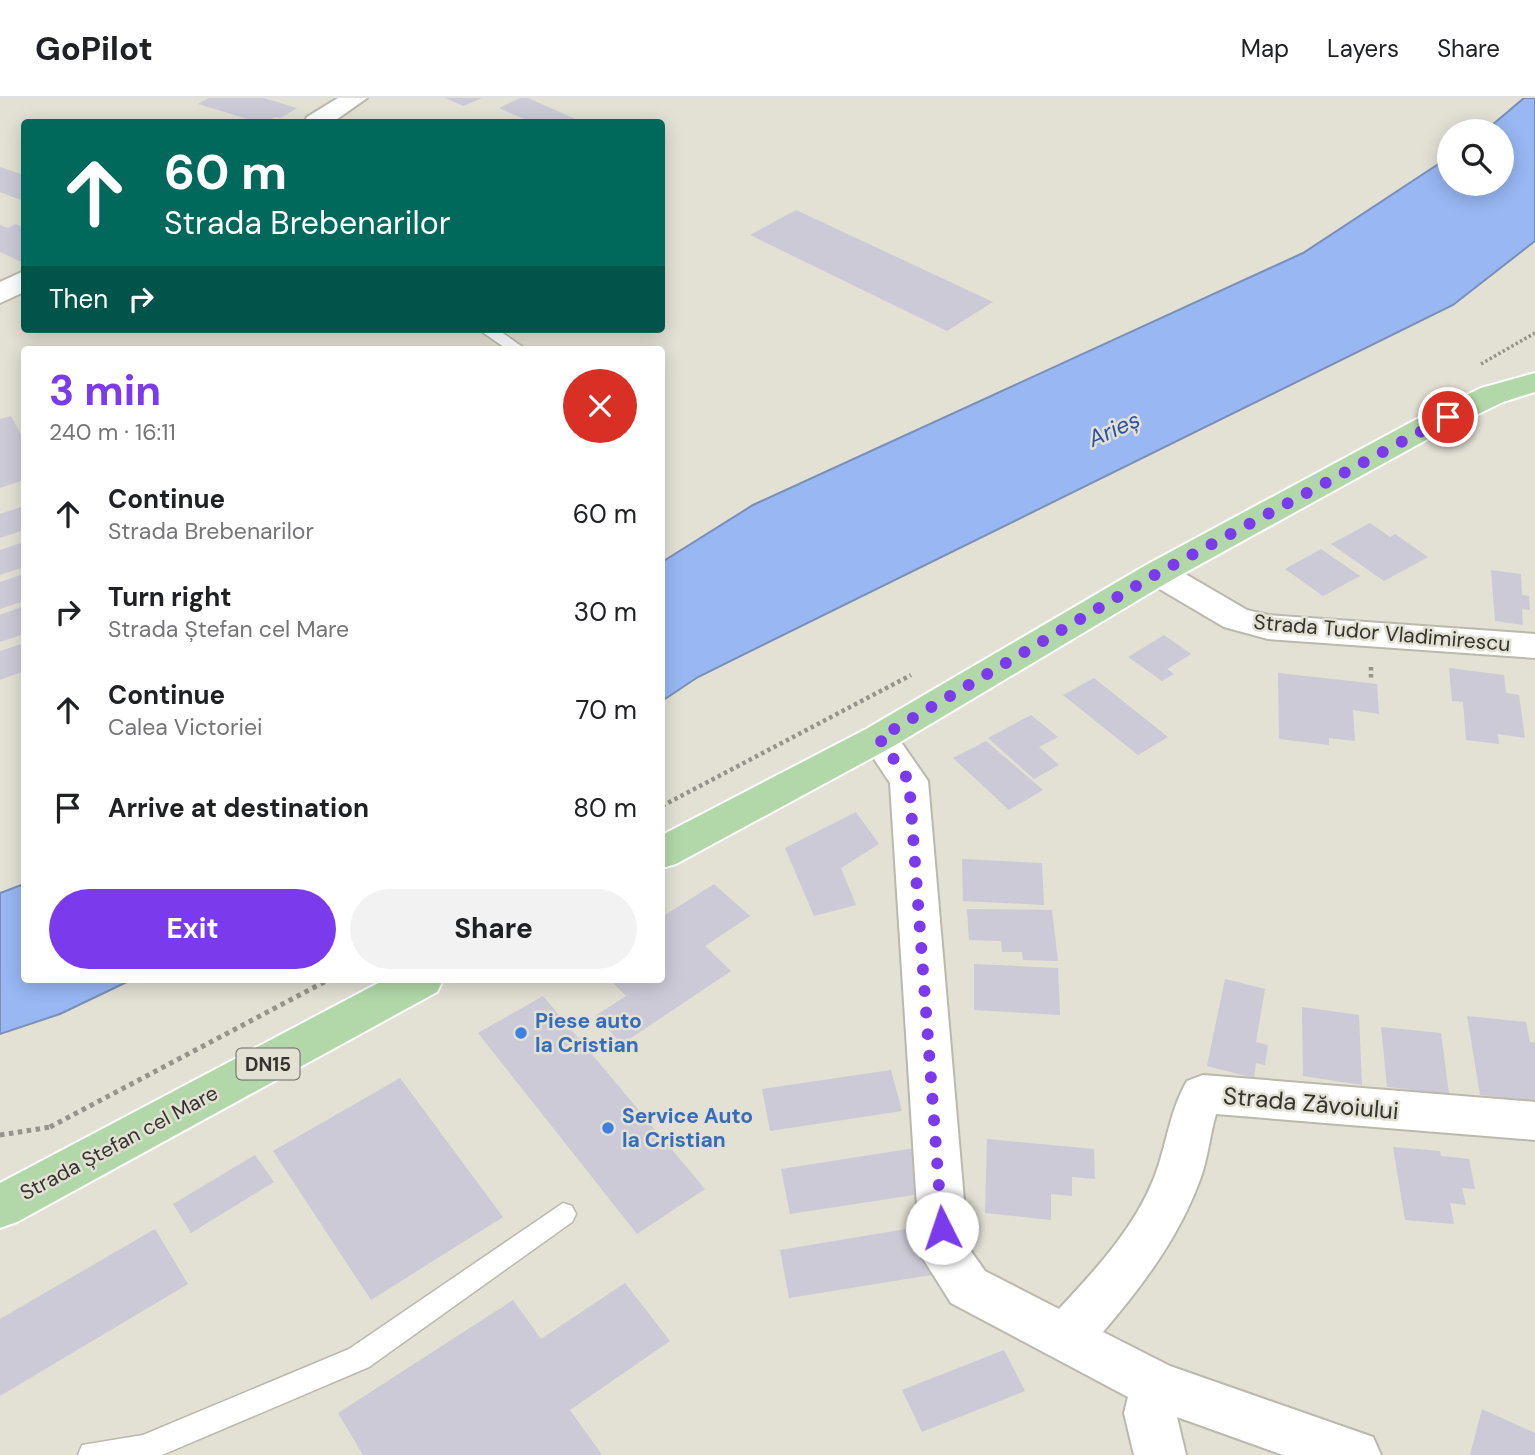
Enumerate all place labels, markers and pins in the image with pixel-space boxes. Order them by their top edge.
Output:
pin [1418,387,1478,447]
place label: Piese auto la Cristian [535,1007,642,1059]
marker: Piese auto la Cristian [513,1025,529,1041]
place label: Service Auto la Cristian [622,1102,753,1154]
marker: Service Auto la Cristian [600,1120,616,1136]

